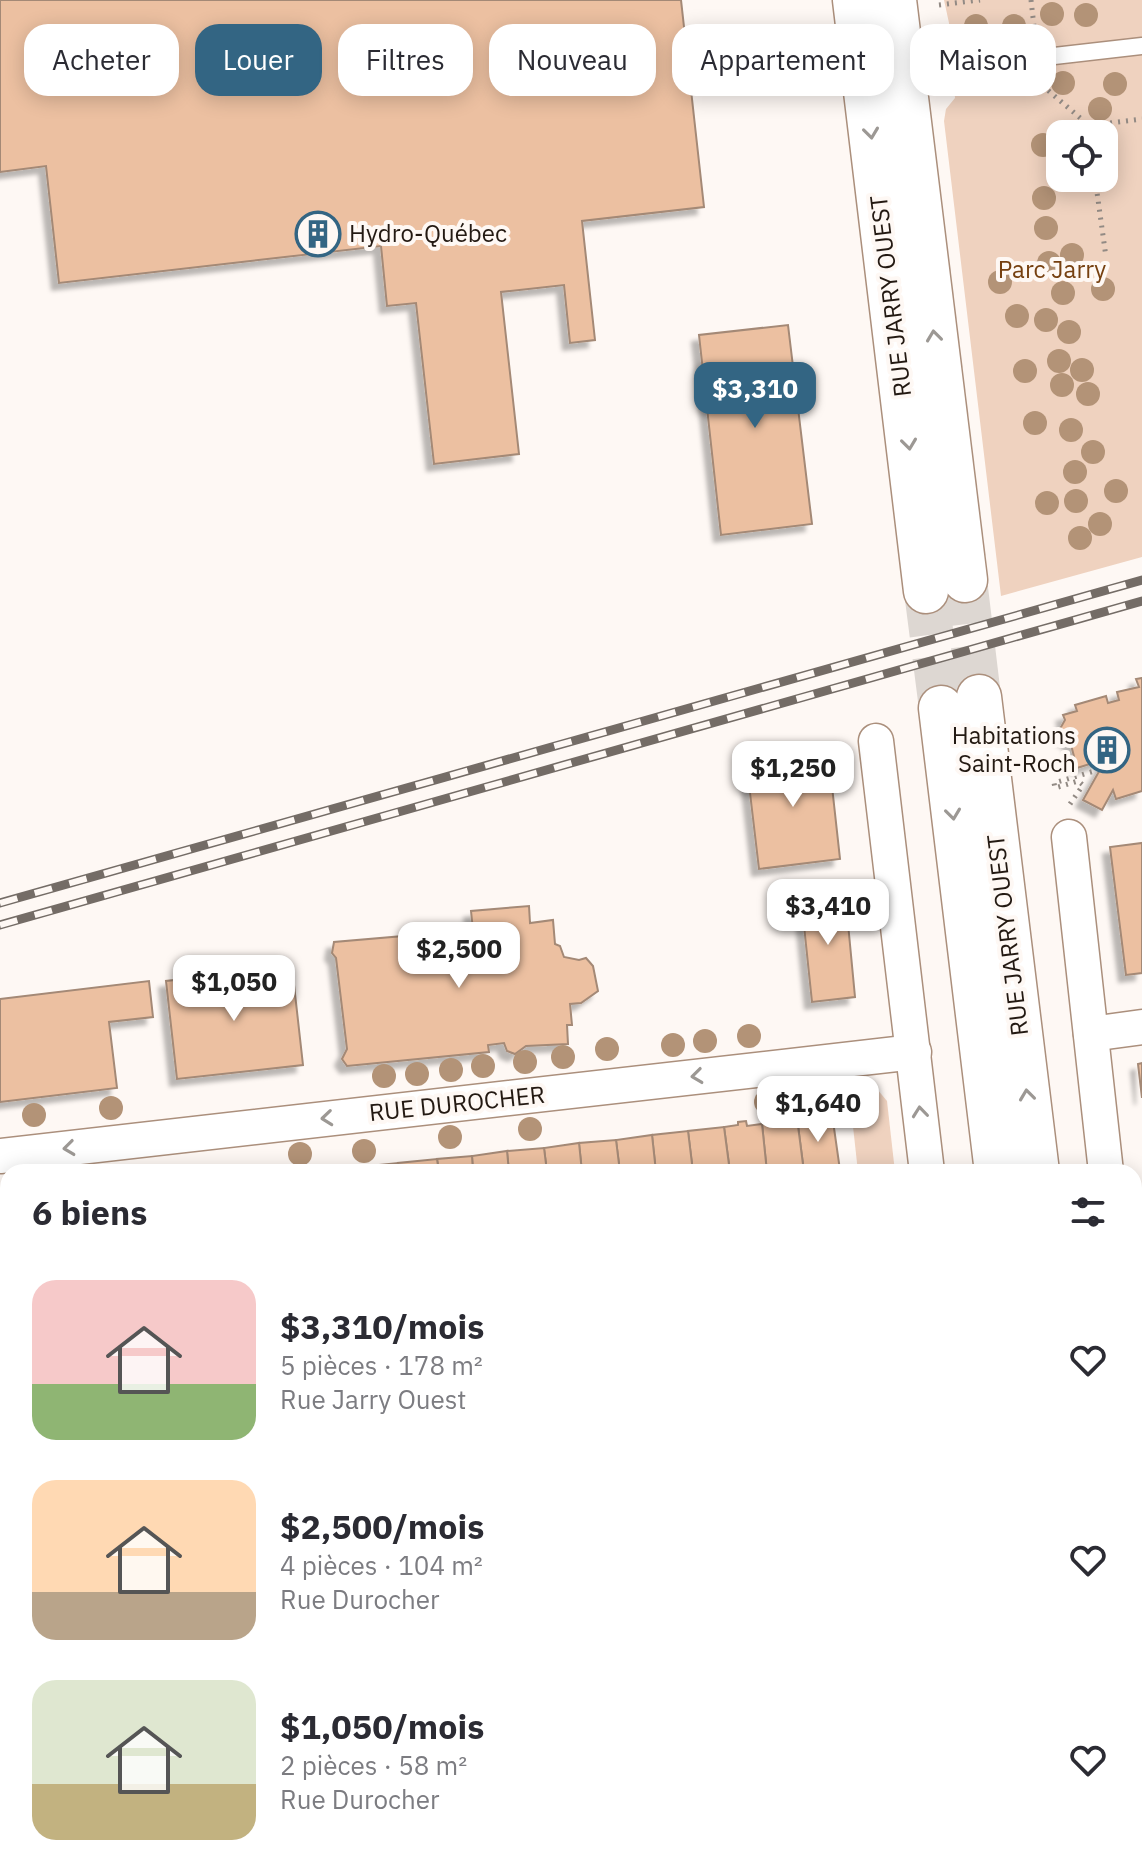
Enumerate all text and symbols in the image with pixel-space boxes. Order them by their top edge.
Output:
chip: Acheter [24,24,179,96]
chip: Louer [195,24,322,96]
chip: Filtres [338,24,473,96]
chip: Nouveau [489,24,656,96]
chip: Appartement [672,24,894,96]
chip: Maison [910,24,1056,96]
map controls [1046,120,1118,192]
button: locate [1046,120,1118,192]
one-way arrow [863,127,880,140]
street label: RUE JARRY OUEST [862,193,918,399]
building icon: Hydro-Québec [294,210,342,258]
place label: Hydro-Québec [349,217,507,249]
park label: Parc Jarry [998,253,1106,285]
one-way arrow [926,329,943,342]
pin: $3,310 [690,362,820,430]
text: $3,310 [712,371,798,405]
one-way arrow [900,438,917,451]
place label: Habitations Saint-Roch [952,719,1076,779]
building icon: Habitations Saint-Roch [1083,726,1131,774]
pin: $1,250 [728,741,858,809]
text: $1,250 [750,750,836,784]
one-way arrow [945,808,962,821]
street label: RUE JARRY OUEST [979,832,1035,1038]
pin: $3,410 [763,879,893,947]
text: $3,410 [785,888,871,922]
pin: $2,500 [394,922,524,990]
text: $2,500 [416,931,502,965]
pin: $1,050 [169,955,299,1023]
text: $1,050 [191,964,277,998]
one-way arrow [690,1068,703,1085]
pin: $1,640 [753,1076,883,1144]
street label: RUE DUROCHER [367,1078,546,1128]
text: $1,640 [775,1085,861,1119]
one-way arrow [1019,1088,1036,1101]
one-way arrow [912,1105,929,1118]
one-way arrow [320,1110,333,1127]
one-way arrow [62,1139,75,1156]
text: 6 biens [32,1190,147,1234]
icon: filters [1066,1190,1110,1234]
text: $3,310/mois [280,1304,484,1348]
icon: home [96,1312,192,1408]
icon: heart [1066,1338,1110,1382]
text: 5 pièces · 178 m² [280,1348,483,1382]
text: Rue Jarry Ouest [280,1382,466,1416]
text: $2,500/mois [280,1504,484,1548]
icon: home [96,1512,192,1608]
icon: heart [1066,1538,1110,1582]
text: 4 pièces · 104 m² [280,1548,483,1582]
text: Rue Durocher [280,1582,440,1616]
text: $1,050/mois [280,1704,484,1748]
icon: home [96,1712,192,1808]
icon: heart [1066,1738,1110,1782]
text: 2 pièces · 58 m² [280,1748,467,1782]
text: Rue Durocher [280,1782,440,1816]

